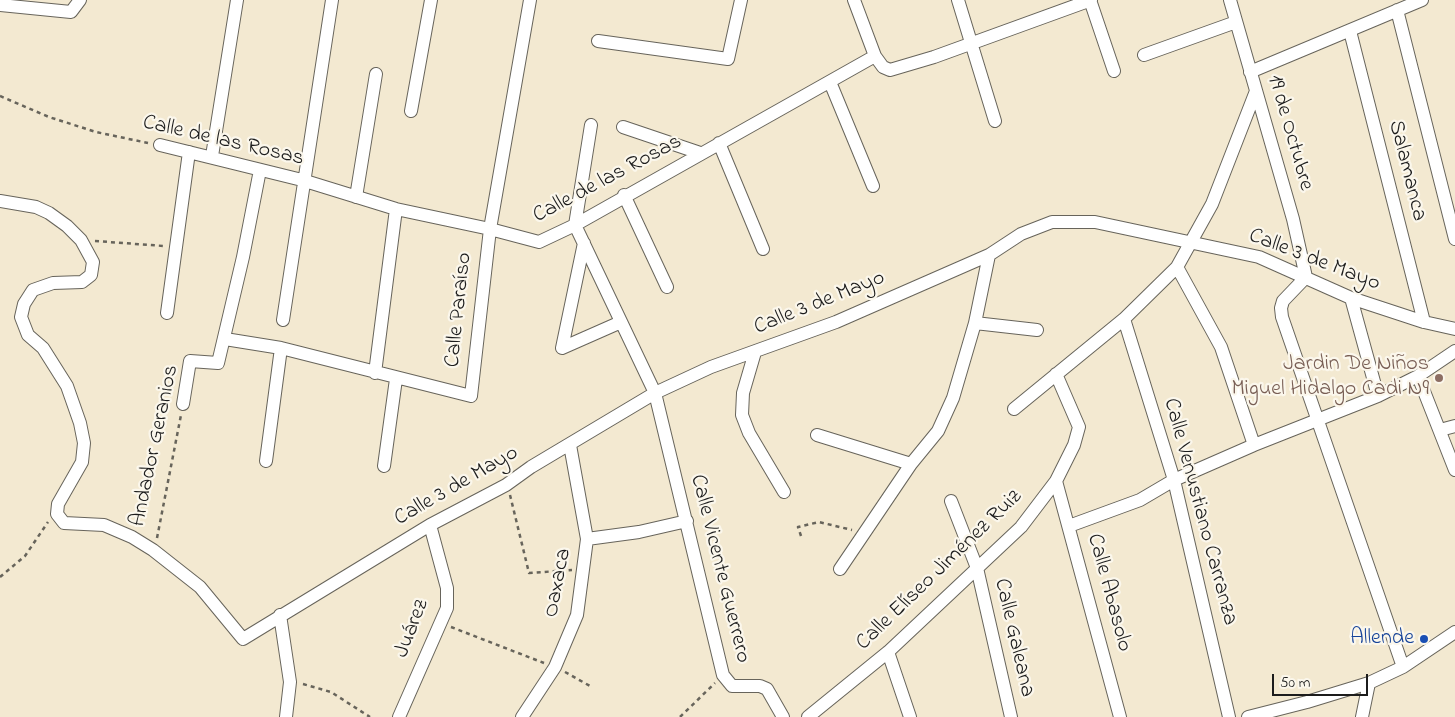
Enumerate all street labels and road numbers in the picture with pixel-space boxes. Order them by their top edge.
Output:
street label: 19 de Octubre [1260,72,1318,194]
street label: Calle de las Rosas [140,111,306,173]
street label: Salamanca [1381,118,1431,224]
street label: Calle de las Rosas [529,130,687,230]
street label: Calle 3 de Mayo [1245,224,1383,298]
street label: Calle Paraíso [441,251,479,369]
street label: Calle 3 de Mayo [751,266,889,342]
street label: Andador Geranios [126,363,186,529]
street label: Calle Venustiano Carranza [1156,396,1242,628]
street label: Calle 3 de Mayo [390,441,524,533]
street label: Calle Vicente Guerrero [683,472,755,666]
street label: Calle Elíseo Jiménez Ruiz [851,485,1029,657]
street label: Calle Abasolo [1080,531,1136,655]
street label: Oaxaca [539,546,579,620]
street label: Calle Galeana [987,576,1039,700]
street label: Juárez [390,596,436,662]

